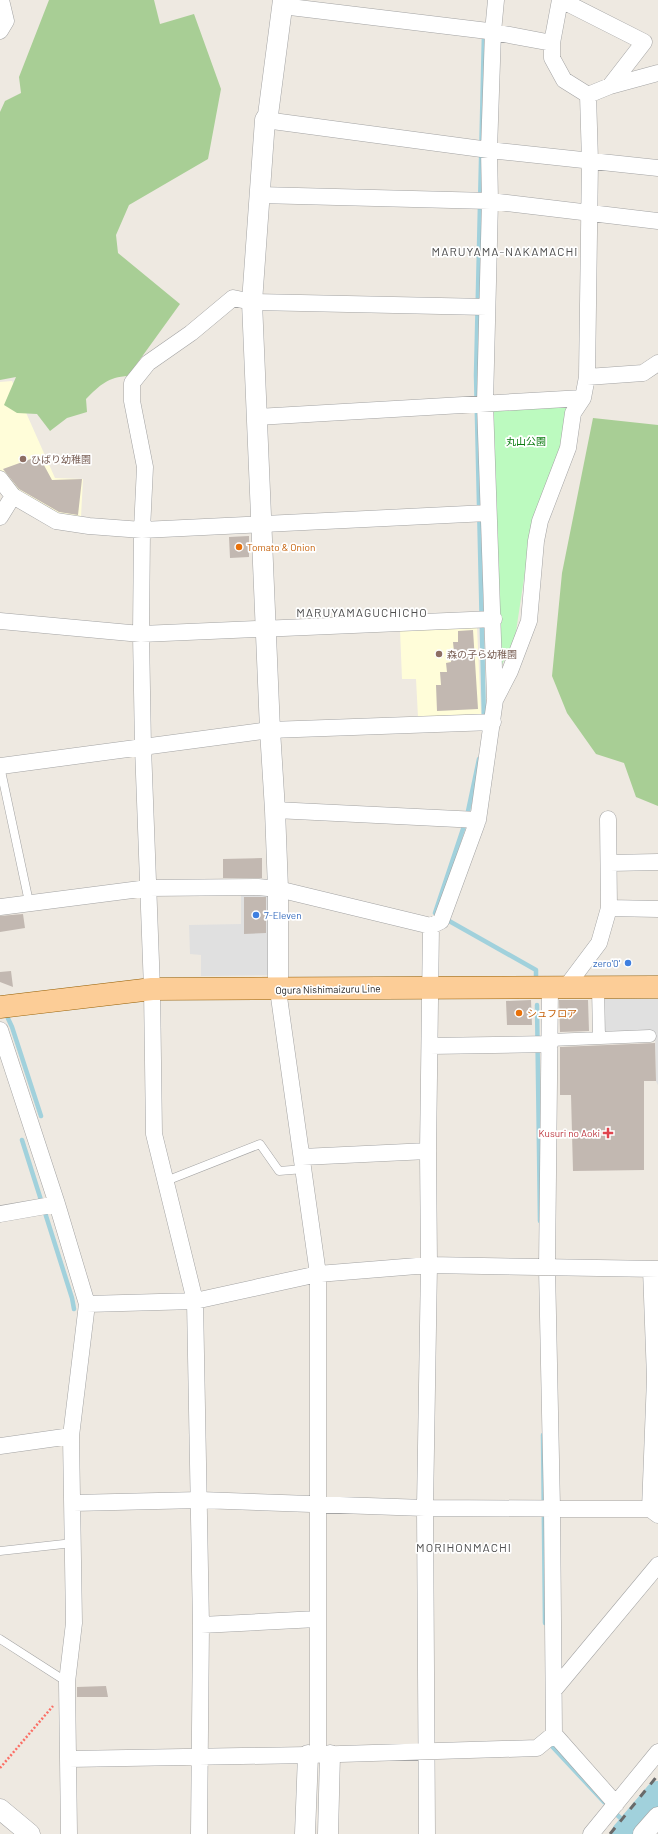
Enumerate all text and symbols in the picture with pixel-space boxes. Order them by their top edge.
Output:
district label: MARUYAMA-NAKAMACHI [432,244,578,258]
park label: 丸山公園 [506,435,546,447]
place label: ひばり幼稚園 [31,453,91,465]
marker: ひばり幼稚園 [18,454,28,464]
place label: Tomato & Onion [247,541,315,553]
marker: Tomato & Onion [234,542,244,552]
district label: MARUYAMAGUCHICHO [296,605,428,619]
place label: 森の子ら幼稚園 [447,648,517,660]
marker: 森の子ら幼稚園 [434,649,444,659]
place label: 7-Eleven [264,909,302,921]
marker: 7-Eleven [251,910,261,920]
place label: zero'0' [593,957,621,969]
marker: zero'0' [623,958,633,968]
street label: Ogura Nishimaizuru Line [275,982,381,996]
place label: シュフロア [527,1007,577,1019]
marker: シュフロア [514,1008,524,1018]
place label: Kusuri no Aoki [538,1127,600,1139]
marker: Kusuri no Aoki [603,1128,613,1138]
district label: MORIHONMACHI [416,1540,512,1554]

